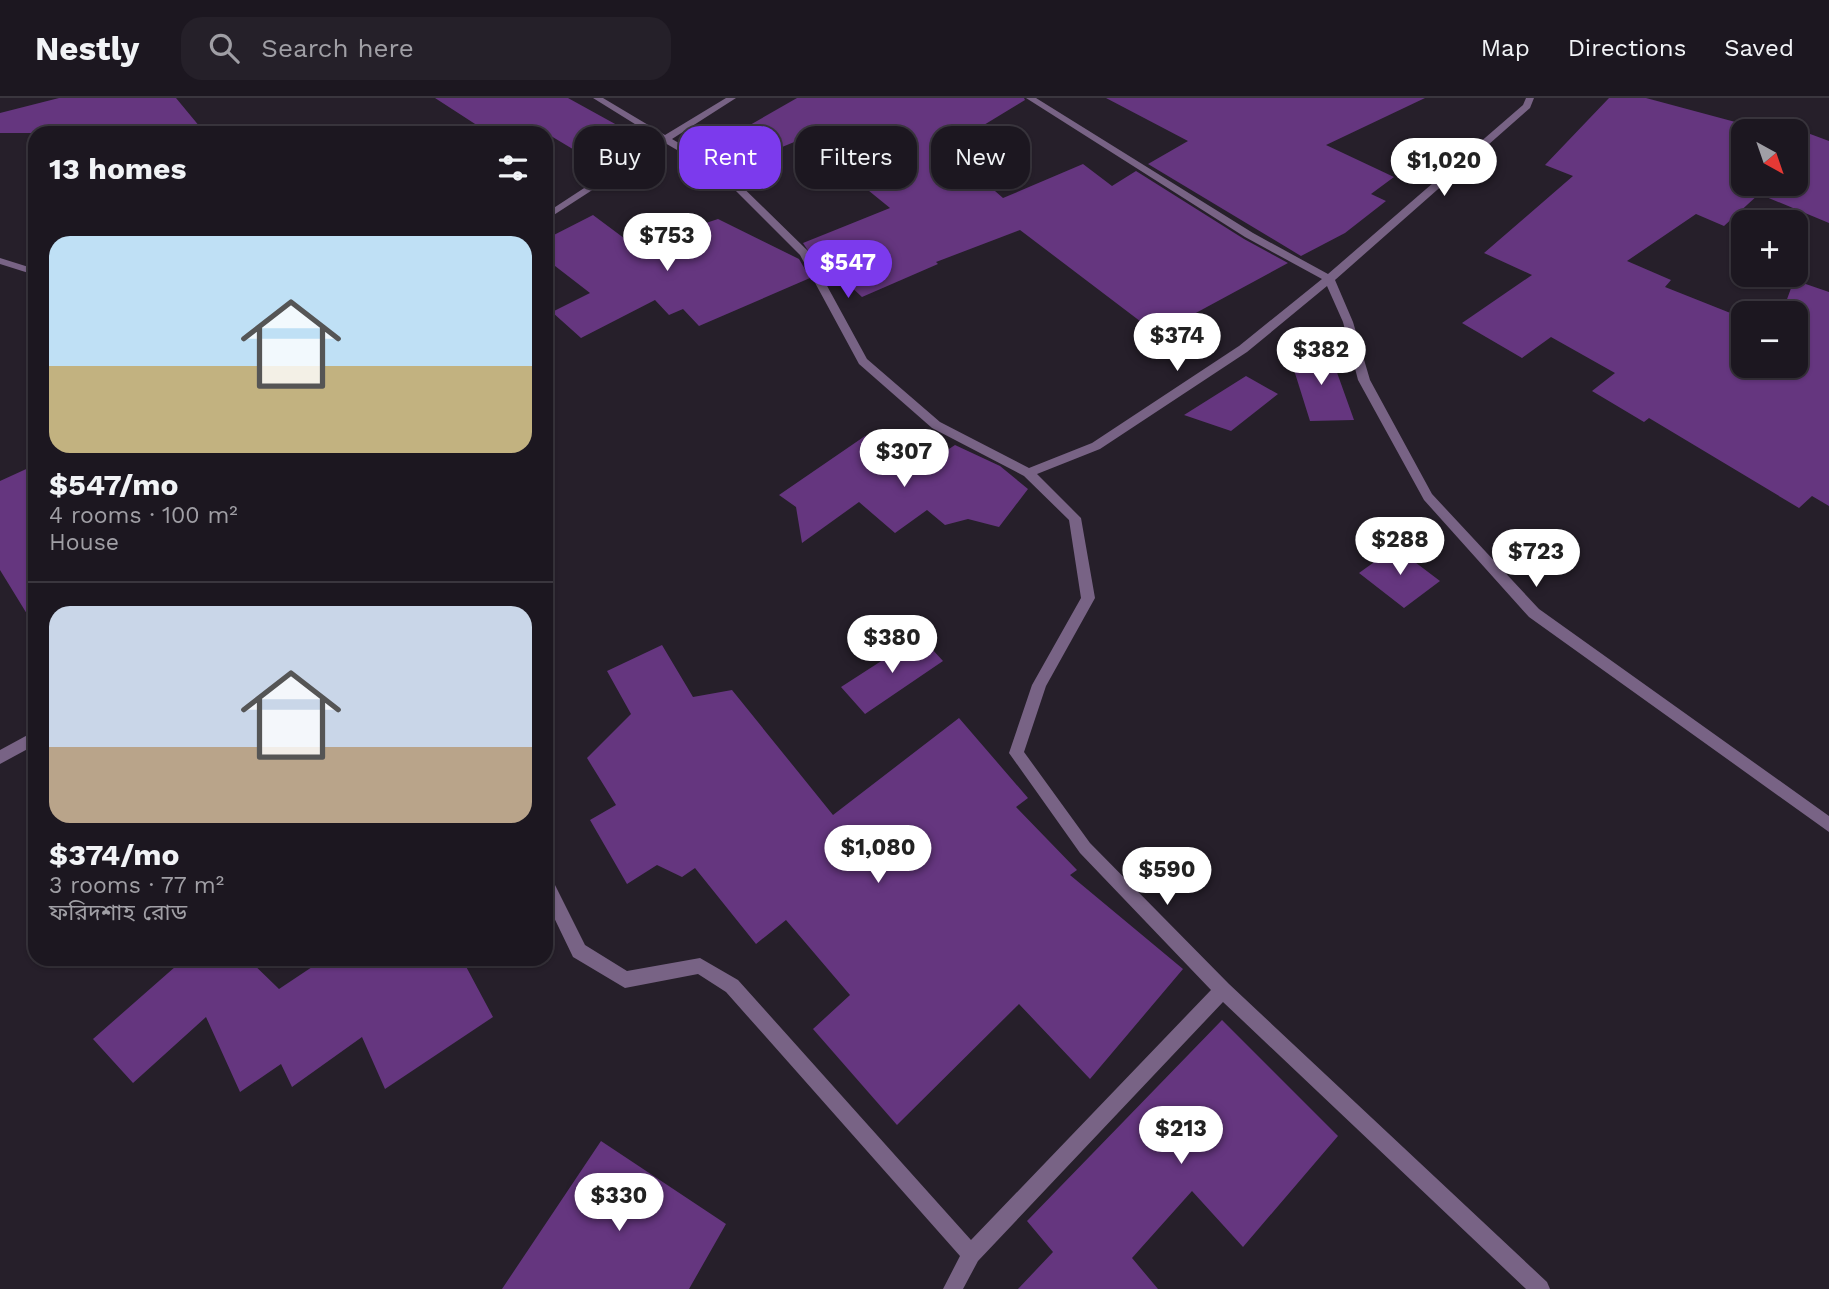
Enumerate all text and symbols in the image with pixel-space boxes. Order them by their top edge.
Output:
search box [181,17,671,80]
text: Nestly [35,29,139,68]
icon: search [205,29,243,67]
text: Search here [261,33,414,63]
text: Map [1481,34,1530,62]
text: Directions [1568,34,1686,62]
text: Saved [1724,34,1794,62]
north arrow [1731,119,1808,196]
map controls [1731,119,1808,378]
chip: Buy [574,126,665,189]
chip: Rent [679,126,781,189]
chip: Filters [795,126,917,189]
chip: New [931,126,1030,189]
pin: $1,020 [1387,139,1501,198]
text: $1,020 [1407,147,1481,174]
icon: filters [494,149,532,187]
text: 13 homes [49,151,186,186]
button: + [1731,210,1808,287]
pin: $753 [626,214,708,273]
text: $753 [639,222,695,249]
pin: $547 [807,240,889,300]
text: $547 [820,249,876,276]
icon: home [228,281,354,407]
button: − [1731,301,1808,378]
pin: $374 [1136,314,1218,373]
text: $374 [1150,322,1204,349]
pin: $382 [1280,328,1362,387]
text: $382 [1293,336,1349,363]
pin: $307 [863,430,945,489]
text: $307 [876,438,932,465]
text: $547/mo [49,467,178,502]
text: 4 rooms · 100 m² [49,502,238,529]
pin: $288 [1359,518,1441,577]
text: $288 [1371,526,1429,553]
text: House [49,529,119,556]
pin: $723 [1495,530,1577,589]
text: $723 [1508,538,1564,565]
pin: $380 [851,616,933,675]
text: $380 [863,624,921,651]
icon: home [228,652,354,778]
pin: $1,080 [821,826,935,885]
text: $1,080 [840,834,916,861]
text: $374/mo [49,837,179,872]
pin: $590 [1126,848,1208,907]
text: $590 [1138,856,1196,883]
text: 3 rooms · 77 m² [49,872,224,899]
text: ফরিদশাহ রোড [49,899,187,926]
pin: $213 [1140,1107,1222,1166]
text: $213 [1155,1115,1207,1142]
pin: $330 [578,1174,660,1233]
text: $330 [591,1182,647,1209]

